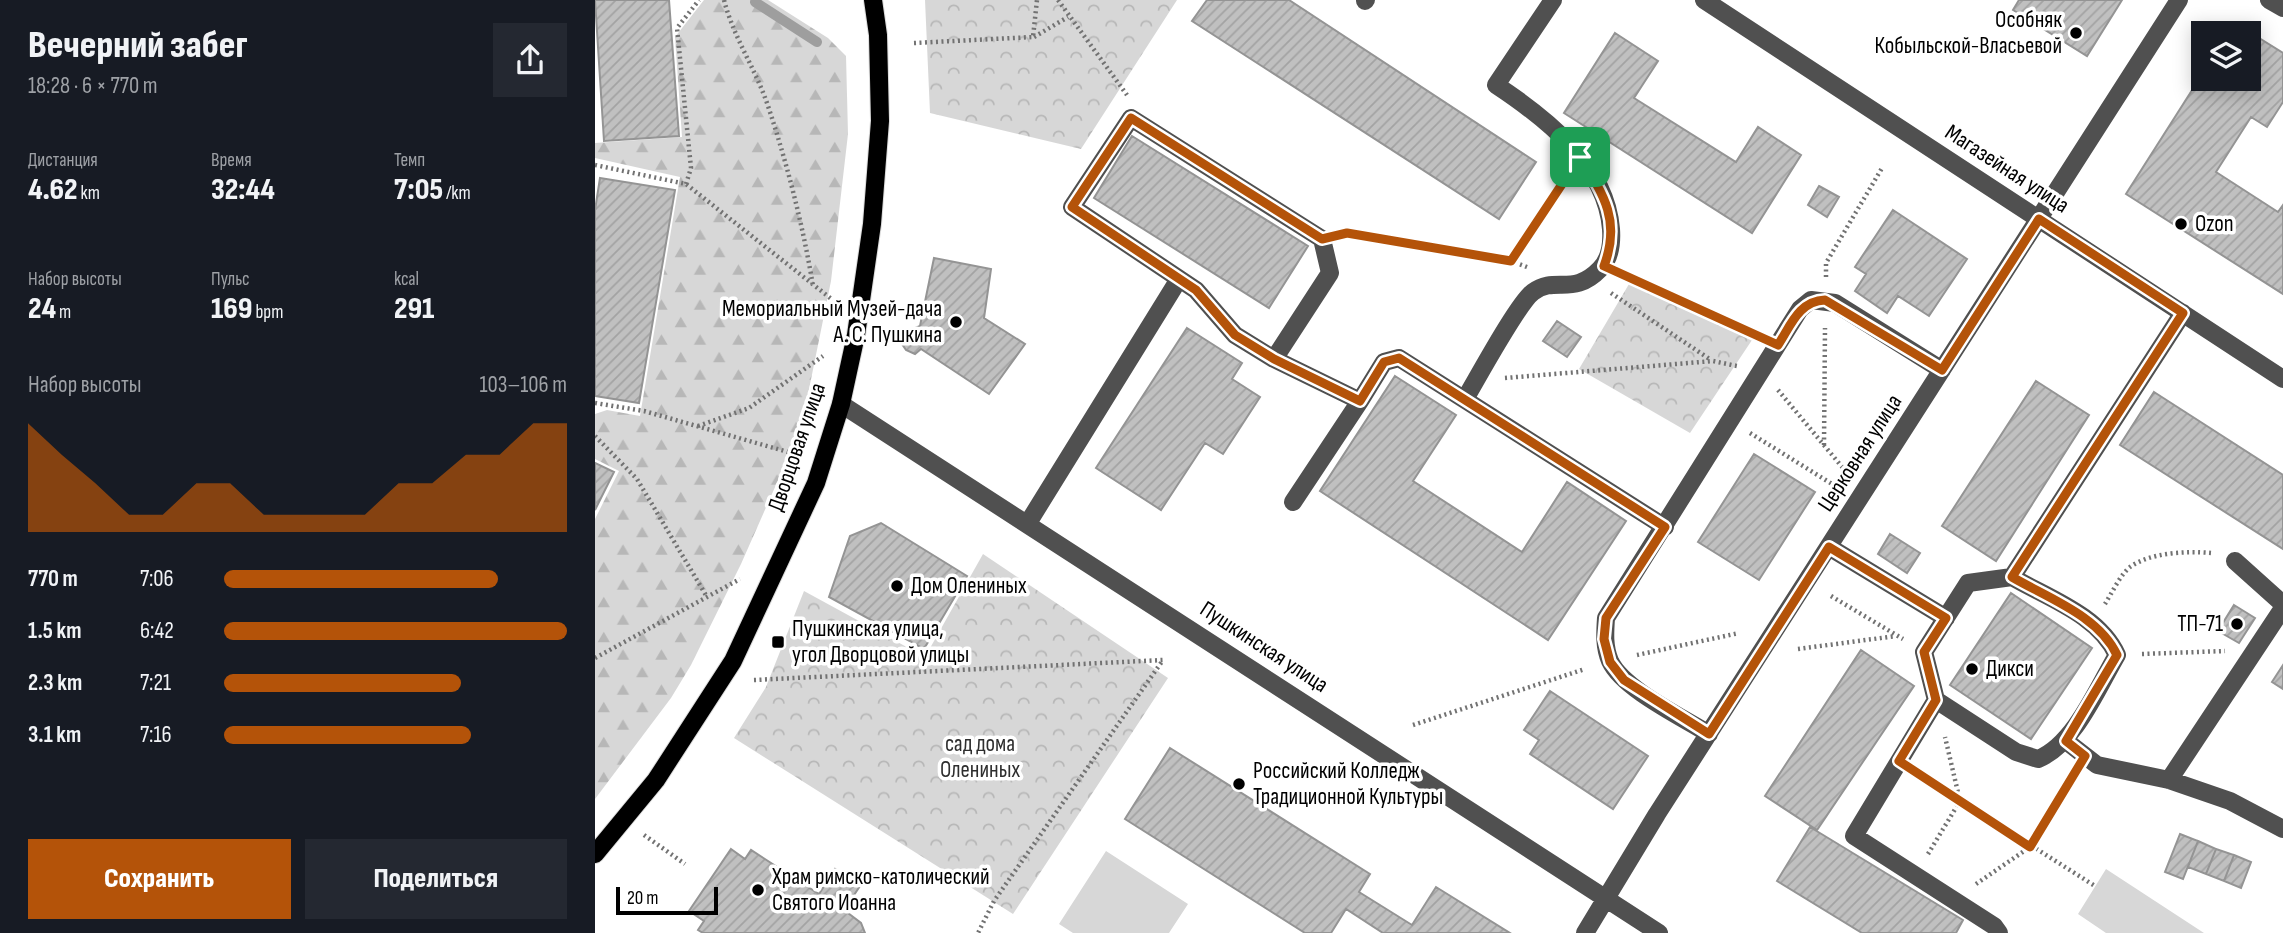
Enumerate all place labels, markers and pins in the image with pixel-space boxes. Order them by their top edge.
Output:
place label: Особняк Кобыльской-Власьевой [1875,6,2062,60]
marker: Особняк Кобыльской-Власьевой [2068,25,2084,41]
pin [1550,127,1610,187]
place label: Ozon [2195,210,2234,238]
marker: Ozon [2173,216,2189,232]
place label: Мемориальный Музей-дача А. С. Пушкина [722,295,942,349]
marker: Мемориальный Музей-дача А. С. Пушкина [948,314,964,330]
place label: Дом Олениных [911,572,1027,600]
marker: Дом Олениных [889,578,905,594]
place label: ТП-71 [2177,610,2223,638]
place label: Пушкинская улица, угол Дворцовой улицы [792,615,969,669]
marker: ТП-71 [2229,616,2245,632]
marker: Пушкинская улица, угол Дворцовой улицы [770,634,786,650]
place label: Дикси [1986,655,2034,683]
marker: Дикси [1964,661,1980,677]
place label: Российский Колледж Традиционной Культуры [1253,757,1443,811]
marker: Российский Колледж Традиционной Культуры [1231,776,1247,792]
place label: Храм римско-католический Святого Иоанна [771,863,990,917]
marker: Храм римско-католический Святого Иоанна [750,882,766,898]

